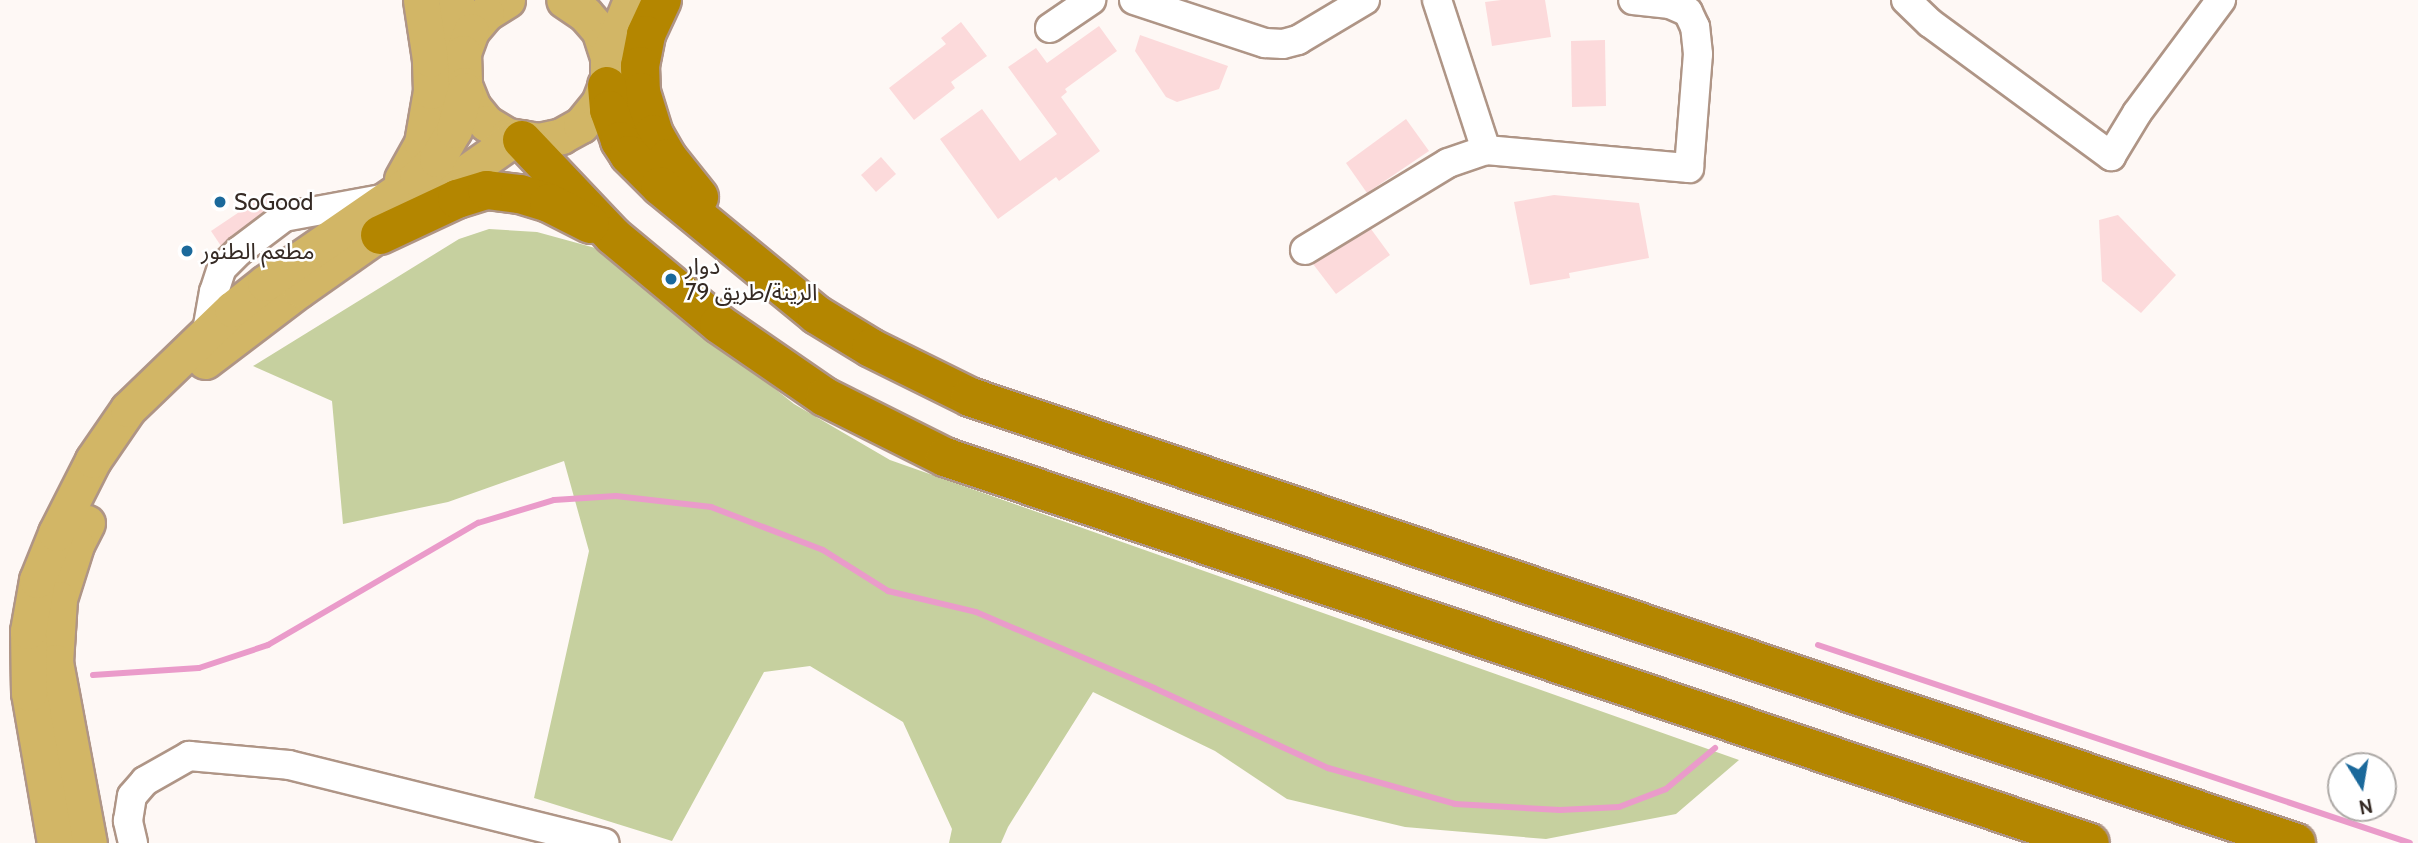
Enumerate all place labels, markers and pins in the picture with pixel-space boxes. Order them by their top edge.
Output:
place label: SoGood [234,188,313,216]
marker: SoGood [212,194,228,210]
place label: مطعم الطنور [201,237,314,265]
marker: مطعم الطنور [179,243,195,259]
place label: دوار الرينة/طريق 79 [685,252,818,306]
marker: دوار الرينة/طريق 79 [663,271,679,287]

